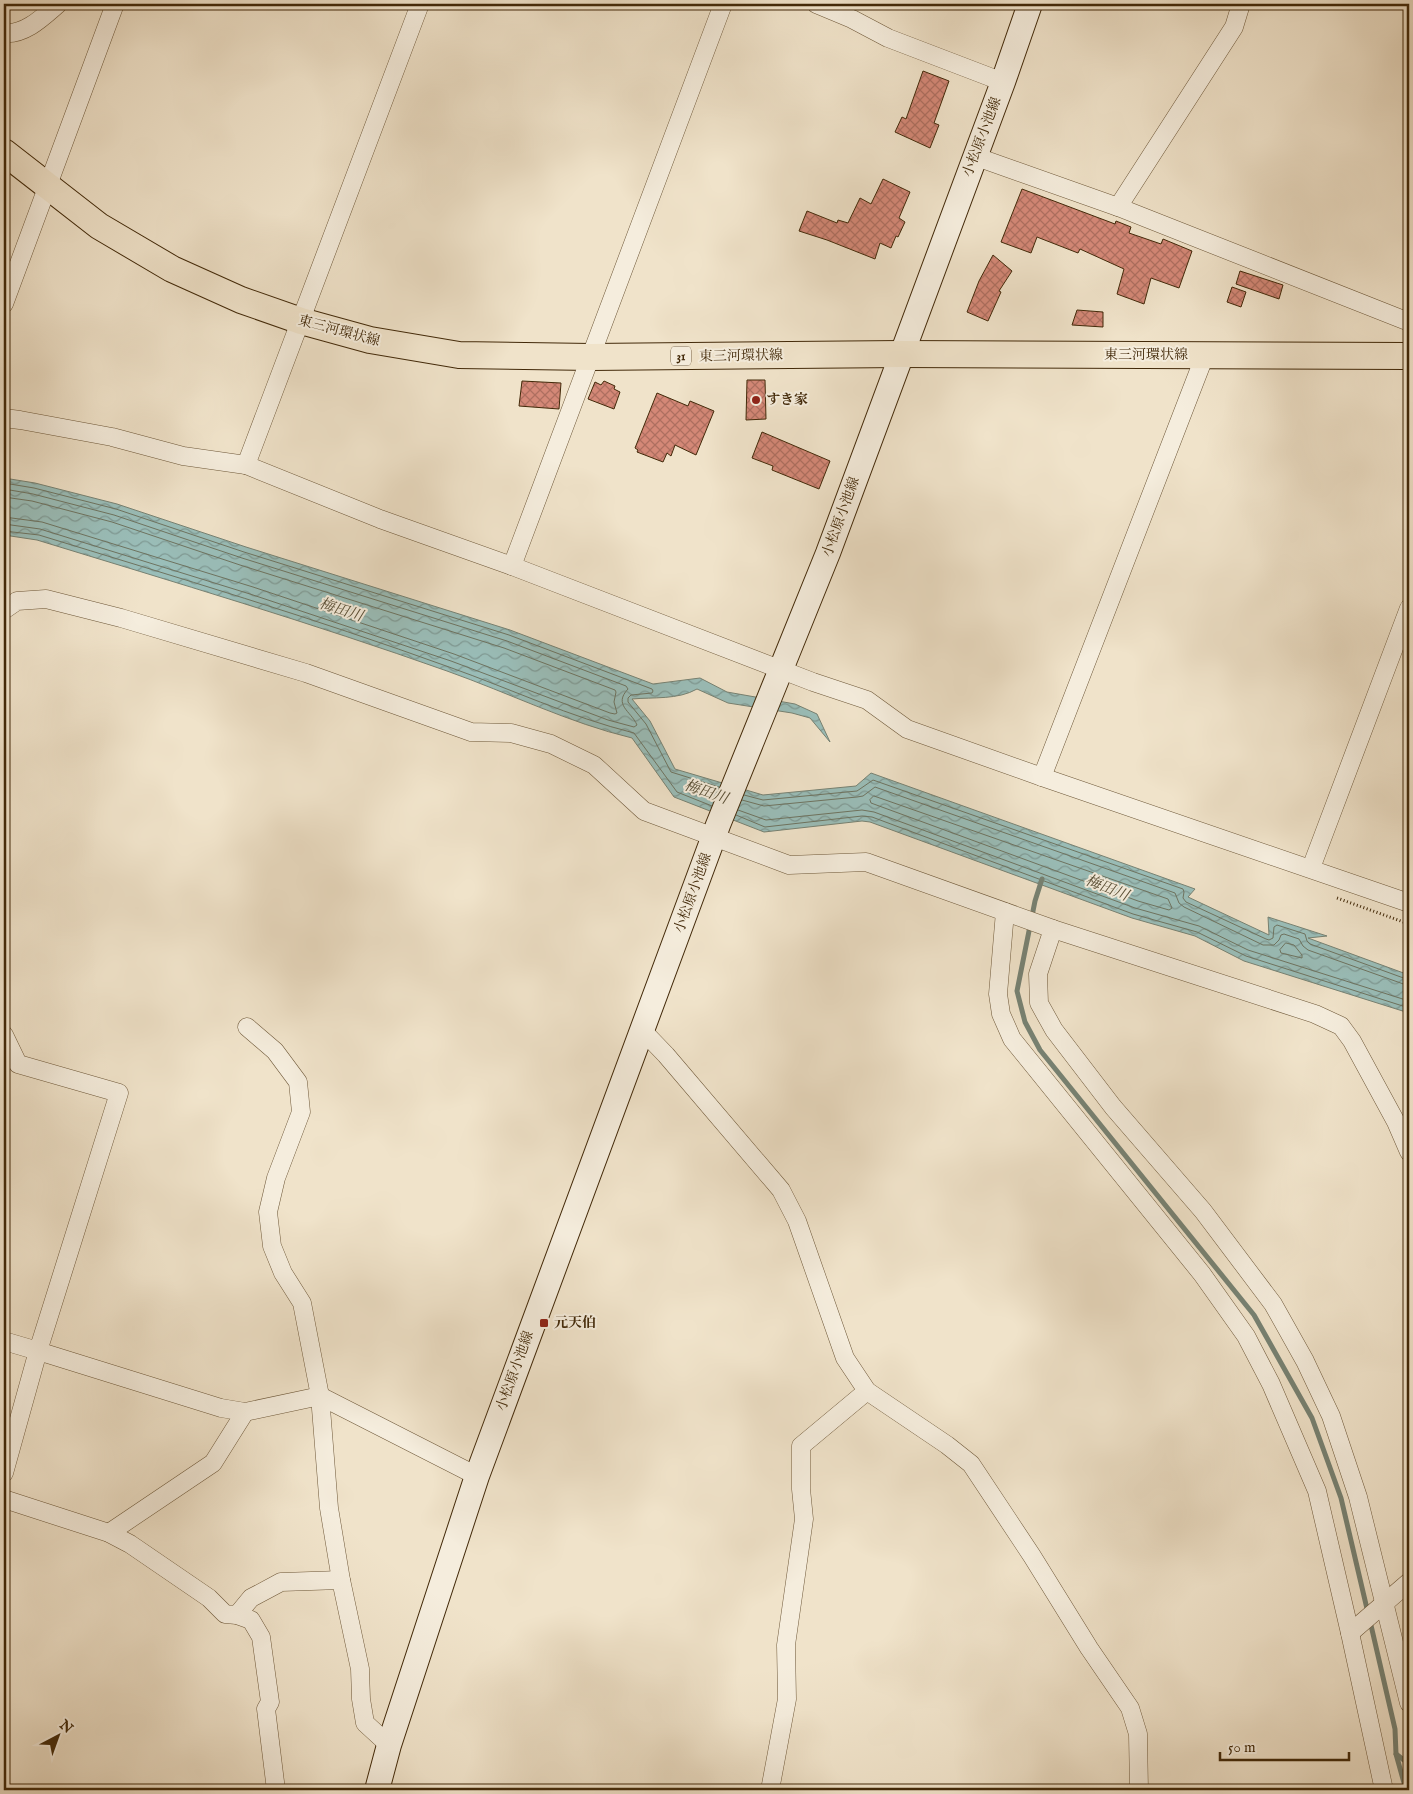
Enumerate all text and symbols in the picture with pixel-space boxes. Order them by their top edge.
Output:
street label: 小松原小池線 [959,95,1005,179]
street label: 東三河環状線 [296,311,382,351]
road number: 31 [671,346,691,366]
street label: 東三河環状線 [699,346,783,366]
street label: 東三河環状線 [1104,346,1188,364]
place label: すき家 [766,391,808,409]
marker: すき家 [750,394,762,406]
street label: 小松原小池線 [818,474,864,560]
water label: 梅田川 [317,594,367,627]
water label: 梅田川 [682,776,732,809]
street label: 小松原小池線 [670,850,716,936]
water label: 梅田川 [1083,871,1133,906]
place label: 元天伯 [554,1314,596,1332]
marker: 元天伯 [538,1317,550,1329]
street label: 小松原小池線 [492,1328,538,1414]
north arrow [32,1712,82,1762]
text: N [55,1716,76,1738]
scale bar [1220,1729,1349,1761]
text: 50 m [1228,1738,1256,1757]

